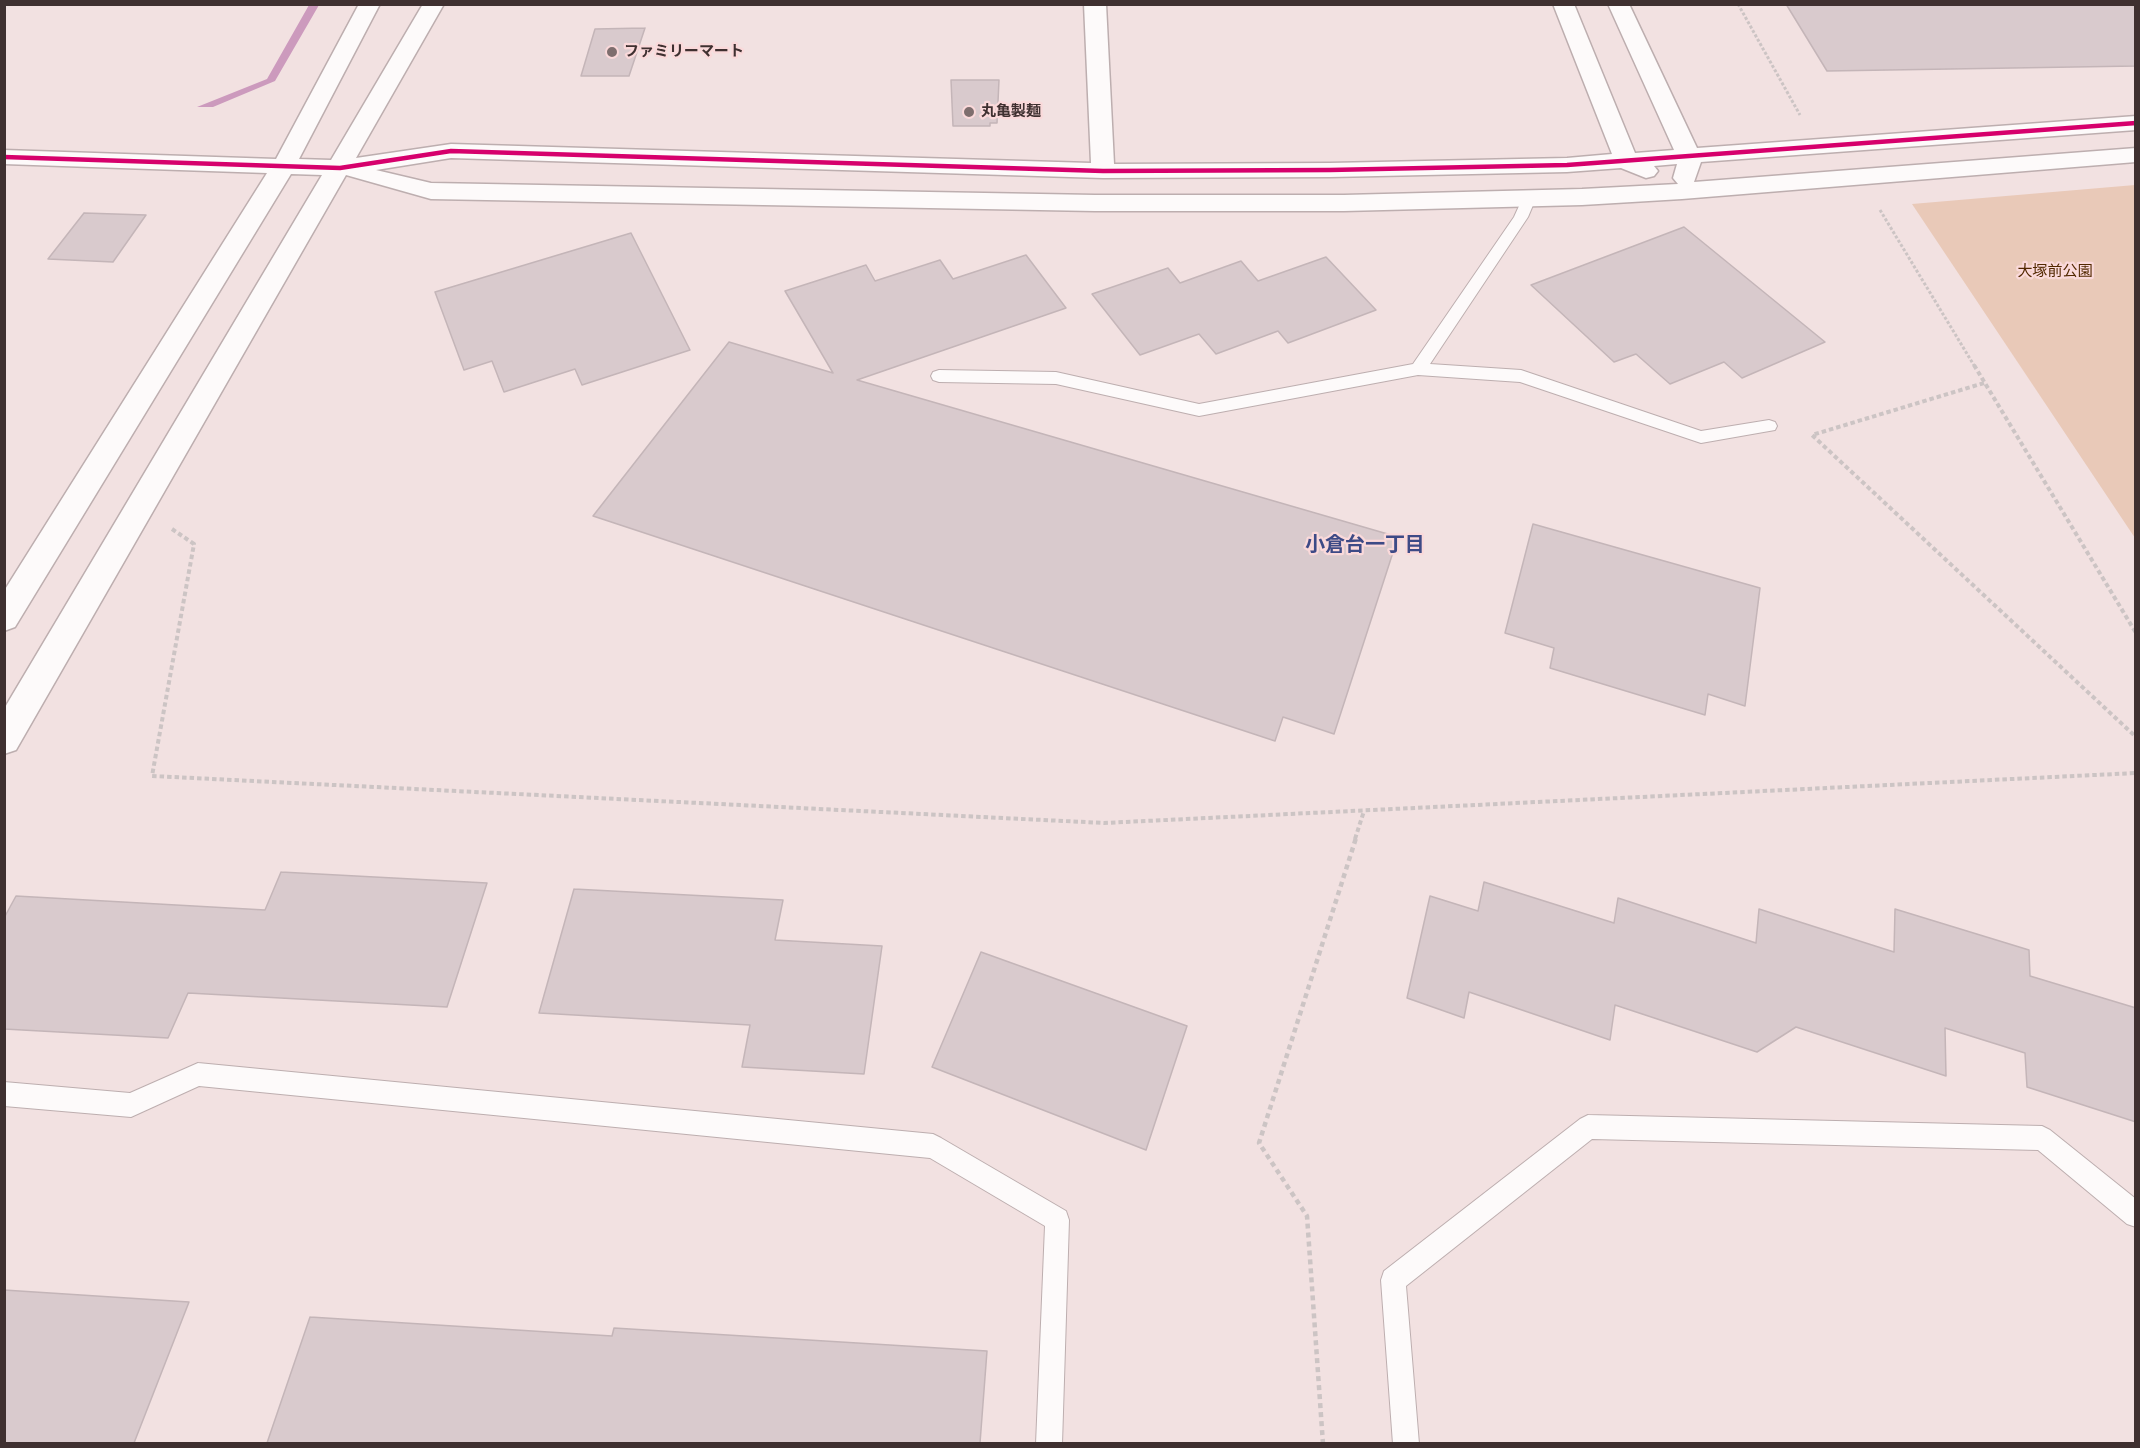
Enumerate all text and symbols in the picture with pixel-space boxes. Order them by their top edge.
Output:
place label: ファミリーマート [624,43,744,61]
marker: ファミリーマート [605,45,619,59]
place label: 丸亀製麺 [981,103,1041,121]
marker: 丸亀製麺 [962,105,976,119]
park label: 大塚前公園 [2018,263,2092,281]
district label: 小倉台一丁目 [1305,533,1425,557]

